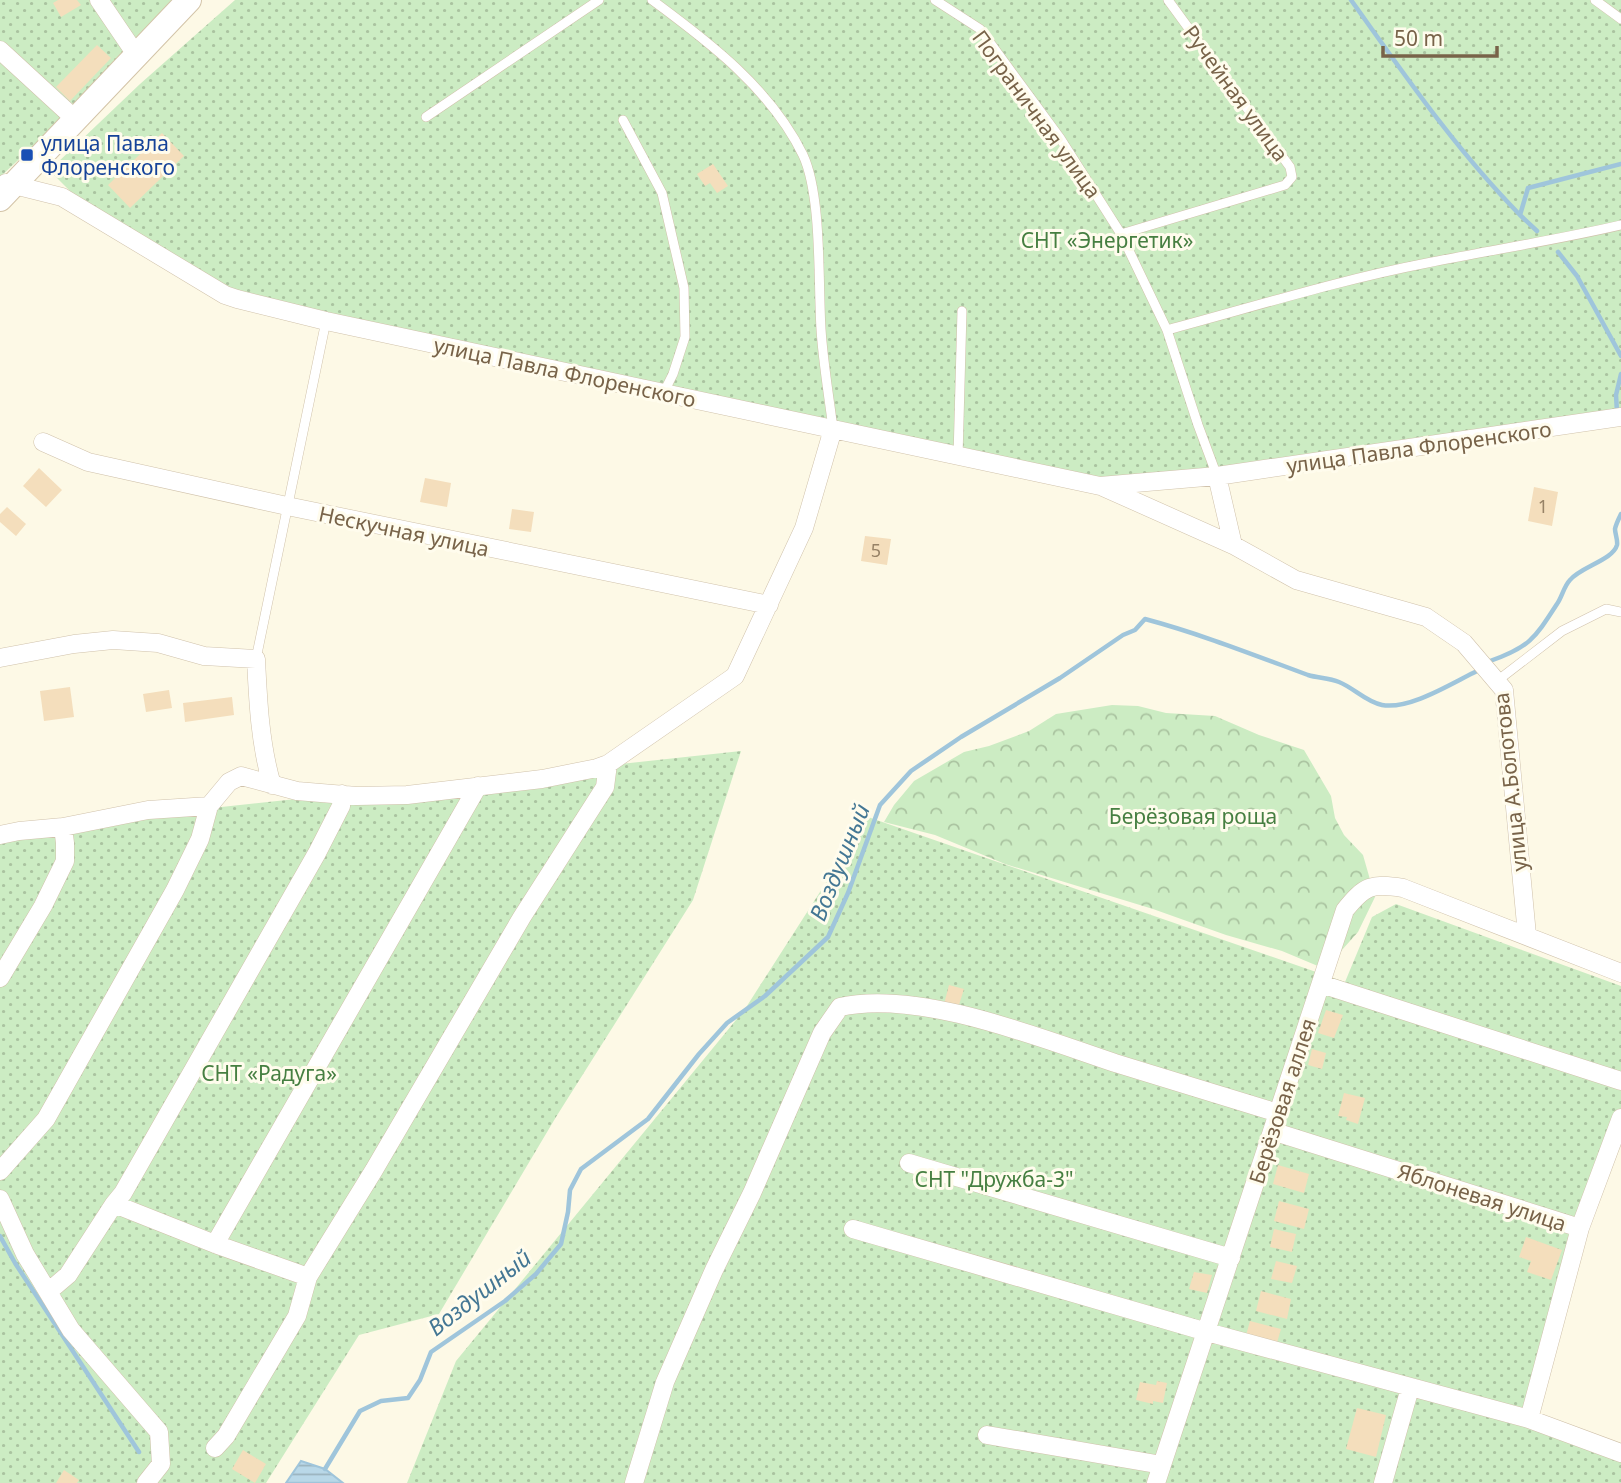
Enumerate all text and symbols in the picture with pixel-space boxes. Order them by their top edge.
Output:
scale bar [1383,14,1497,58]
street label: Ручейная улица [1177,19,1295,167]
street label: Пограничная улица [966,24,1108,204]
text: 50 m [1394,24,1443,52]
place label: улица Павла Флоренского [41,129,175,181]
marker: улица Павла Флоренского [19,147,35,163]
park label: СНТ «Энергетик» [1021,226,1193,254]
street label: улица Павла Флоренского [431,331,699,413]
street label: улица Павла Флоренского [1285,415,1553,479]
house number: 1 [1538,494,1548,518]
street label: Нескучная улица [316,499,492,563]
house number: 5 [871,538,881,562]
street label: улица А.Болотова [1487,691,1533,873]
water label: Воздушный [801,799,877,925]
park label: Берёзовая роща [1109,802,1277,830]
street label: Берёзовая аллея [1242,1015,1322,1187]
park label: СНТ «Радуга» [201,1059,337,1087]
street label: Яблоневая улица [1394,1157,1570,1237]
park label: СНТ "Дружба-3" [914,1165,1074,1193]
water label: Воздушный [421,1241,537,1343]

